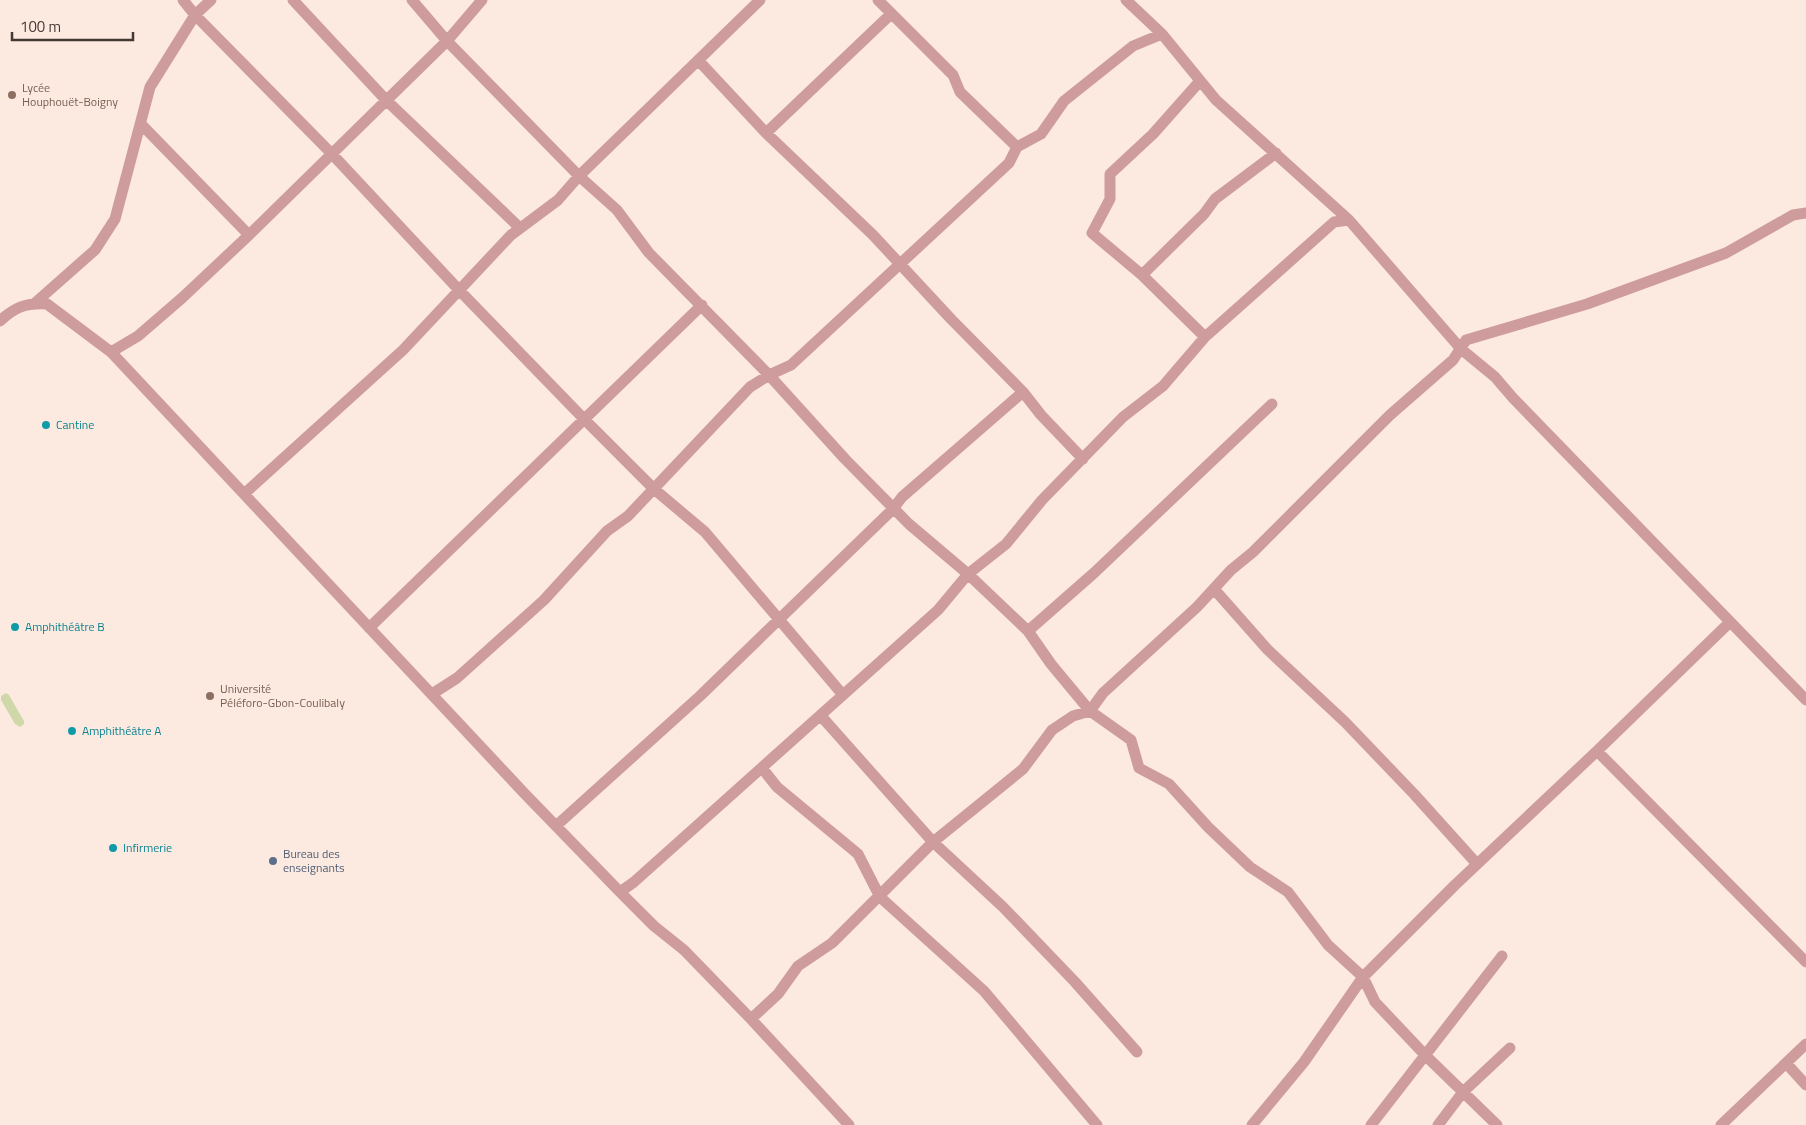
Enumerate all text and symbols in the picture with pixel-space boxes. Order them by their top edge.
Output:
scale bar [12,10,134,42]
text: 100 m [20,15,61,38]
place label: Lycée Houphouët-Boigny [22,78,118,111]
marker: Lycée Houphouët-Boigny [6,89,18,101]
place label: Cantine [56,415,94,434]
marker: Cantine [40,419,52,431]
place label: Amphithéâtre B [25,617,105,636]
marker: Amphithéâtre B [9,621,21,633]
place label: Université Péléforo-Gbon-Coulibaly [220,679,345,712]
marker: Université Péléforo-Gbon-Coulibaly [204,690,216,702]
place label: Amphithéâtre A [82,721,161,740]
marker: Amphithéâtre A [66,725,78,737]
place label: Infirmerie [123,838,172,857]
marker: Infirmerie [107,842,119,854]
place label: Bureau des enseignants [283,844,345,877]
marker: Bureau des enseignants [267,855,279,867]

